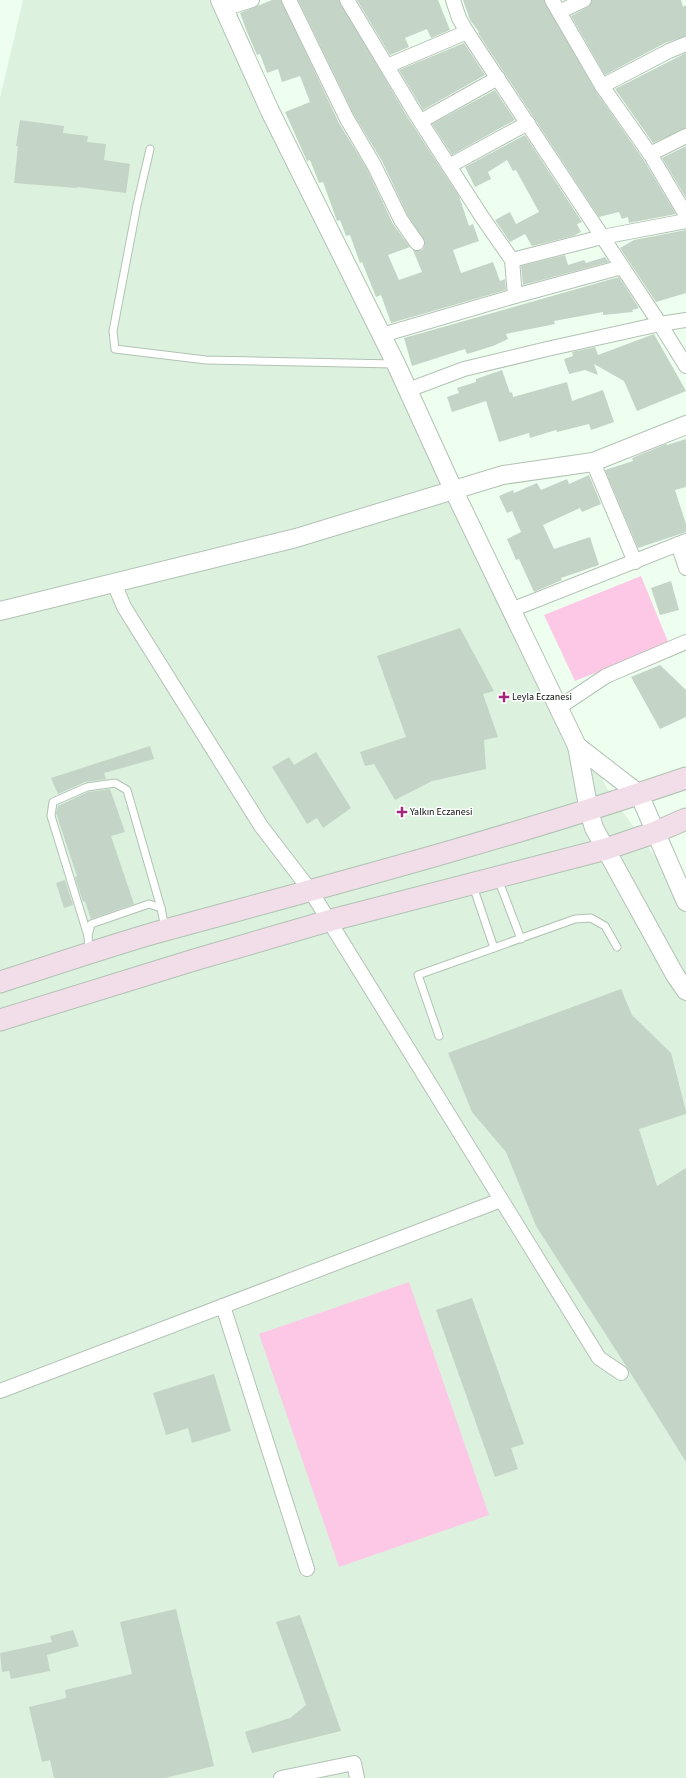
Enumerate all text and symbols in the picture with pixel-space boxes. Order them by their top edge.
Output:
place label: Leyla Eczanesi [512,690,572,704]
marker: Leyla Eczanesi [499,692,509,702]
place label: Yalkın Eczanesi [409,805,472,819]
marker: Yalkın Eczanesi [397,807,407,817]

